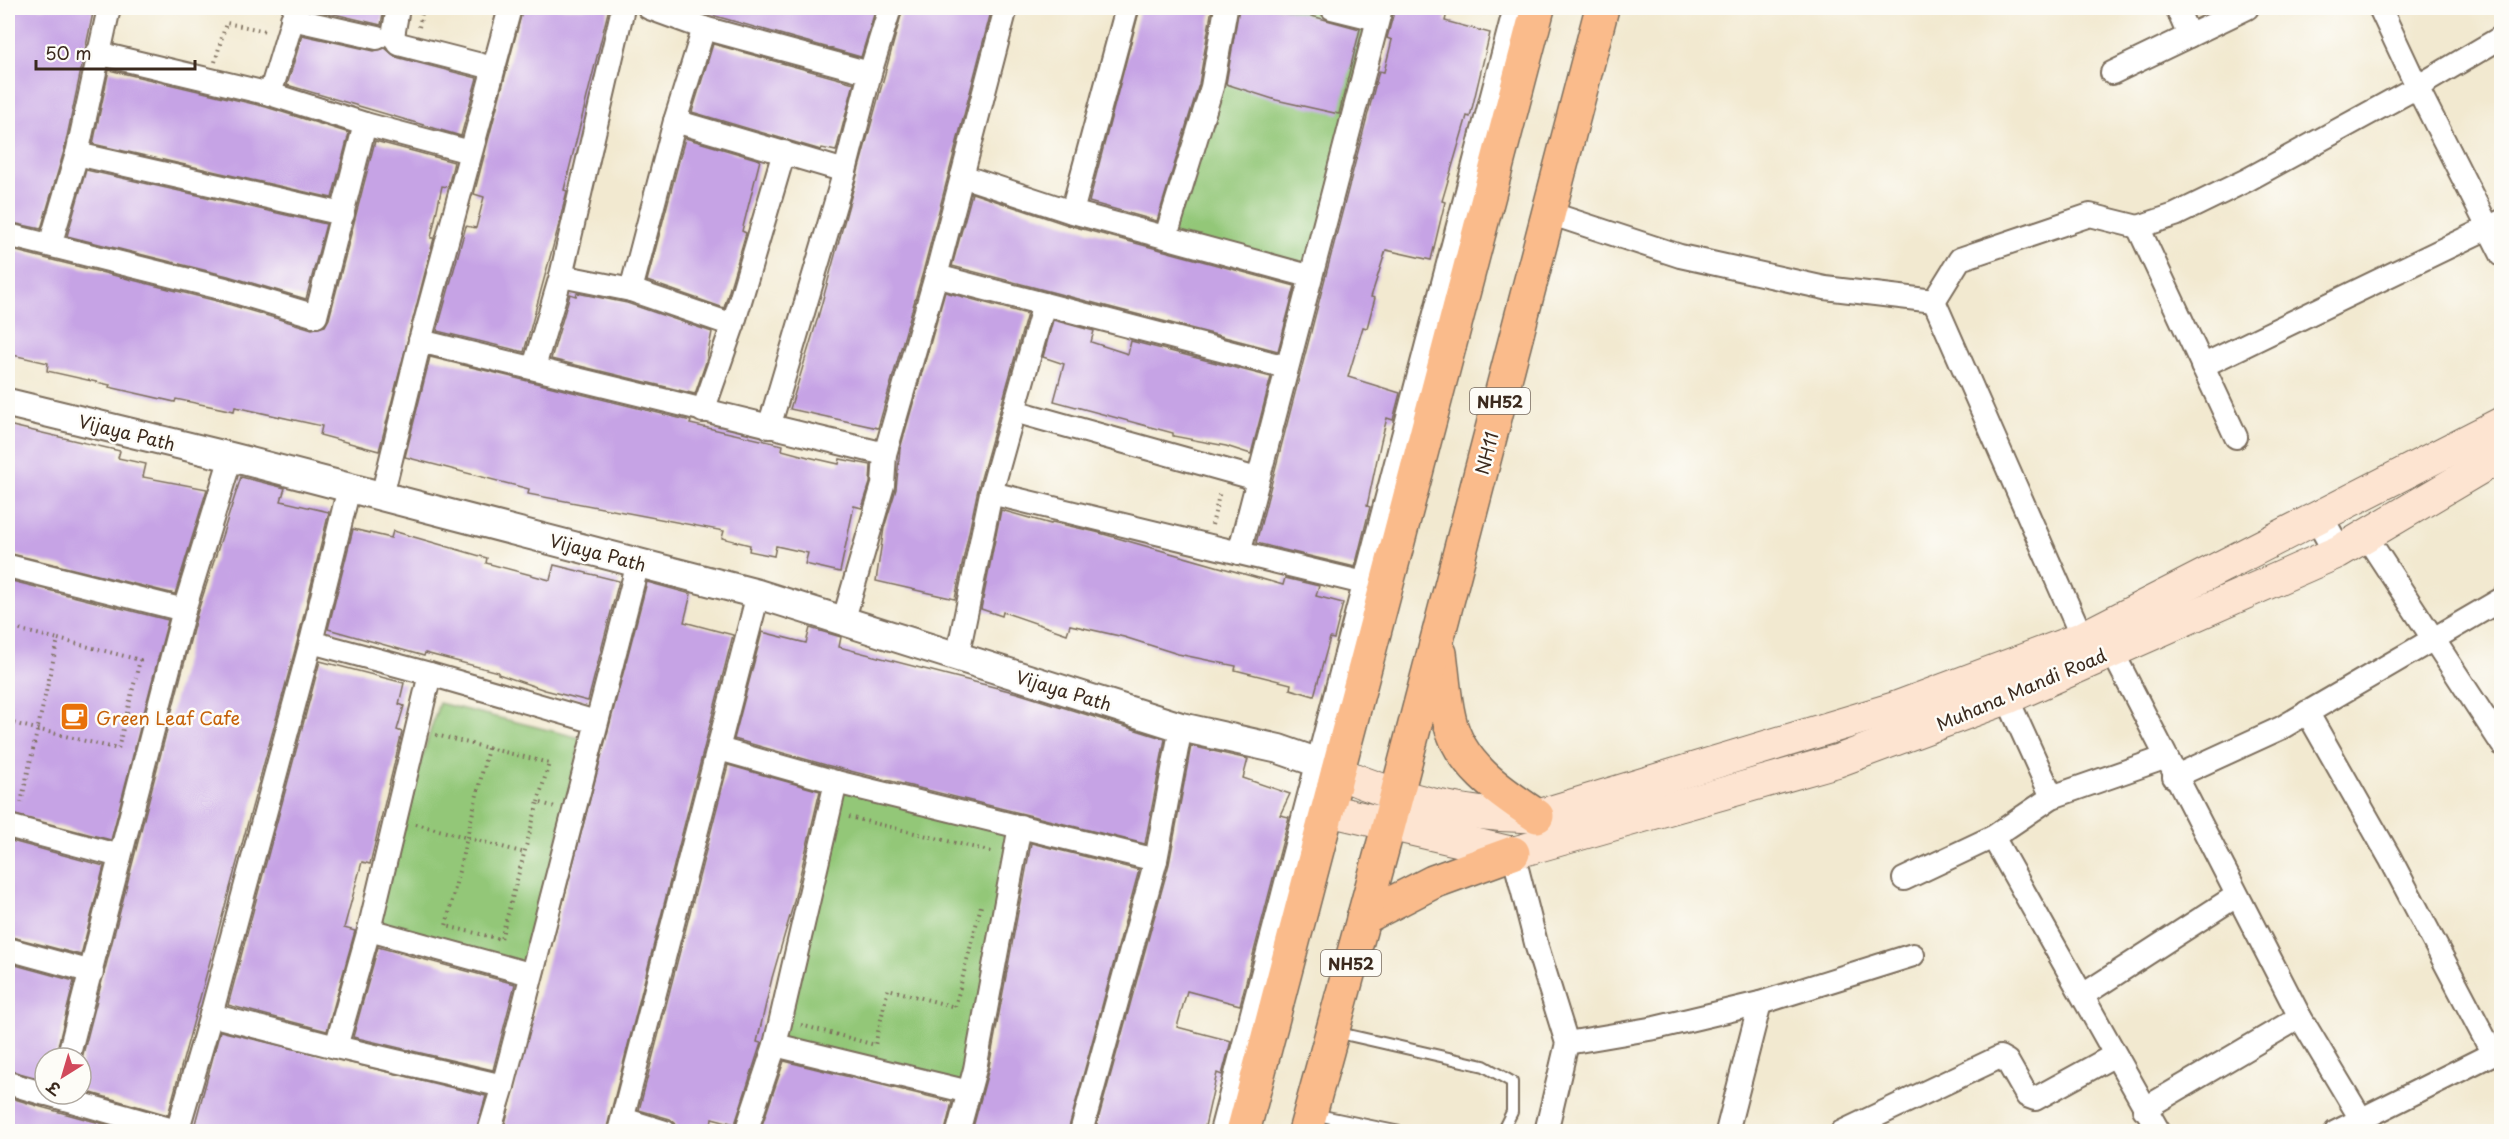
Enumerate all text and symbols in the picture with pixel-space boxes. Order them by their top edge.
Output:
scale bar [36,33,195,71]
text: 50 m [45,39,92,66]
road number: NH52 [1470,388,1530,414]
street label: Vijaya Path [76,407,178,457]
street label: NH11 [1467,429,1505,477]
street label: Vijaya Path [547,526,649,578]
street label: Muhana Mandi Road [1932,641,2110,737]
street label: Vijaya Path [1013,663,1115,717]
cafe icon: Green Leaf Cafe [59,701,91,733]
place label: Green Leaf Cafe [96,704,240,731]
road number: NH52 [1321,950,1381,976]
north arrow [33,1046,93,1106]
text: उ [41,1075,66,1103]

